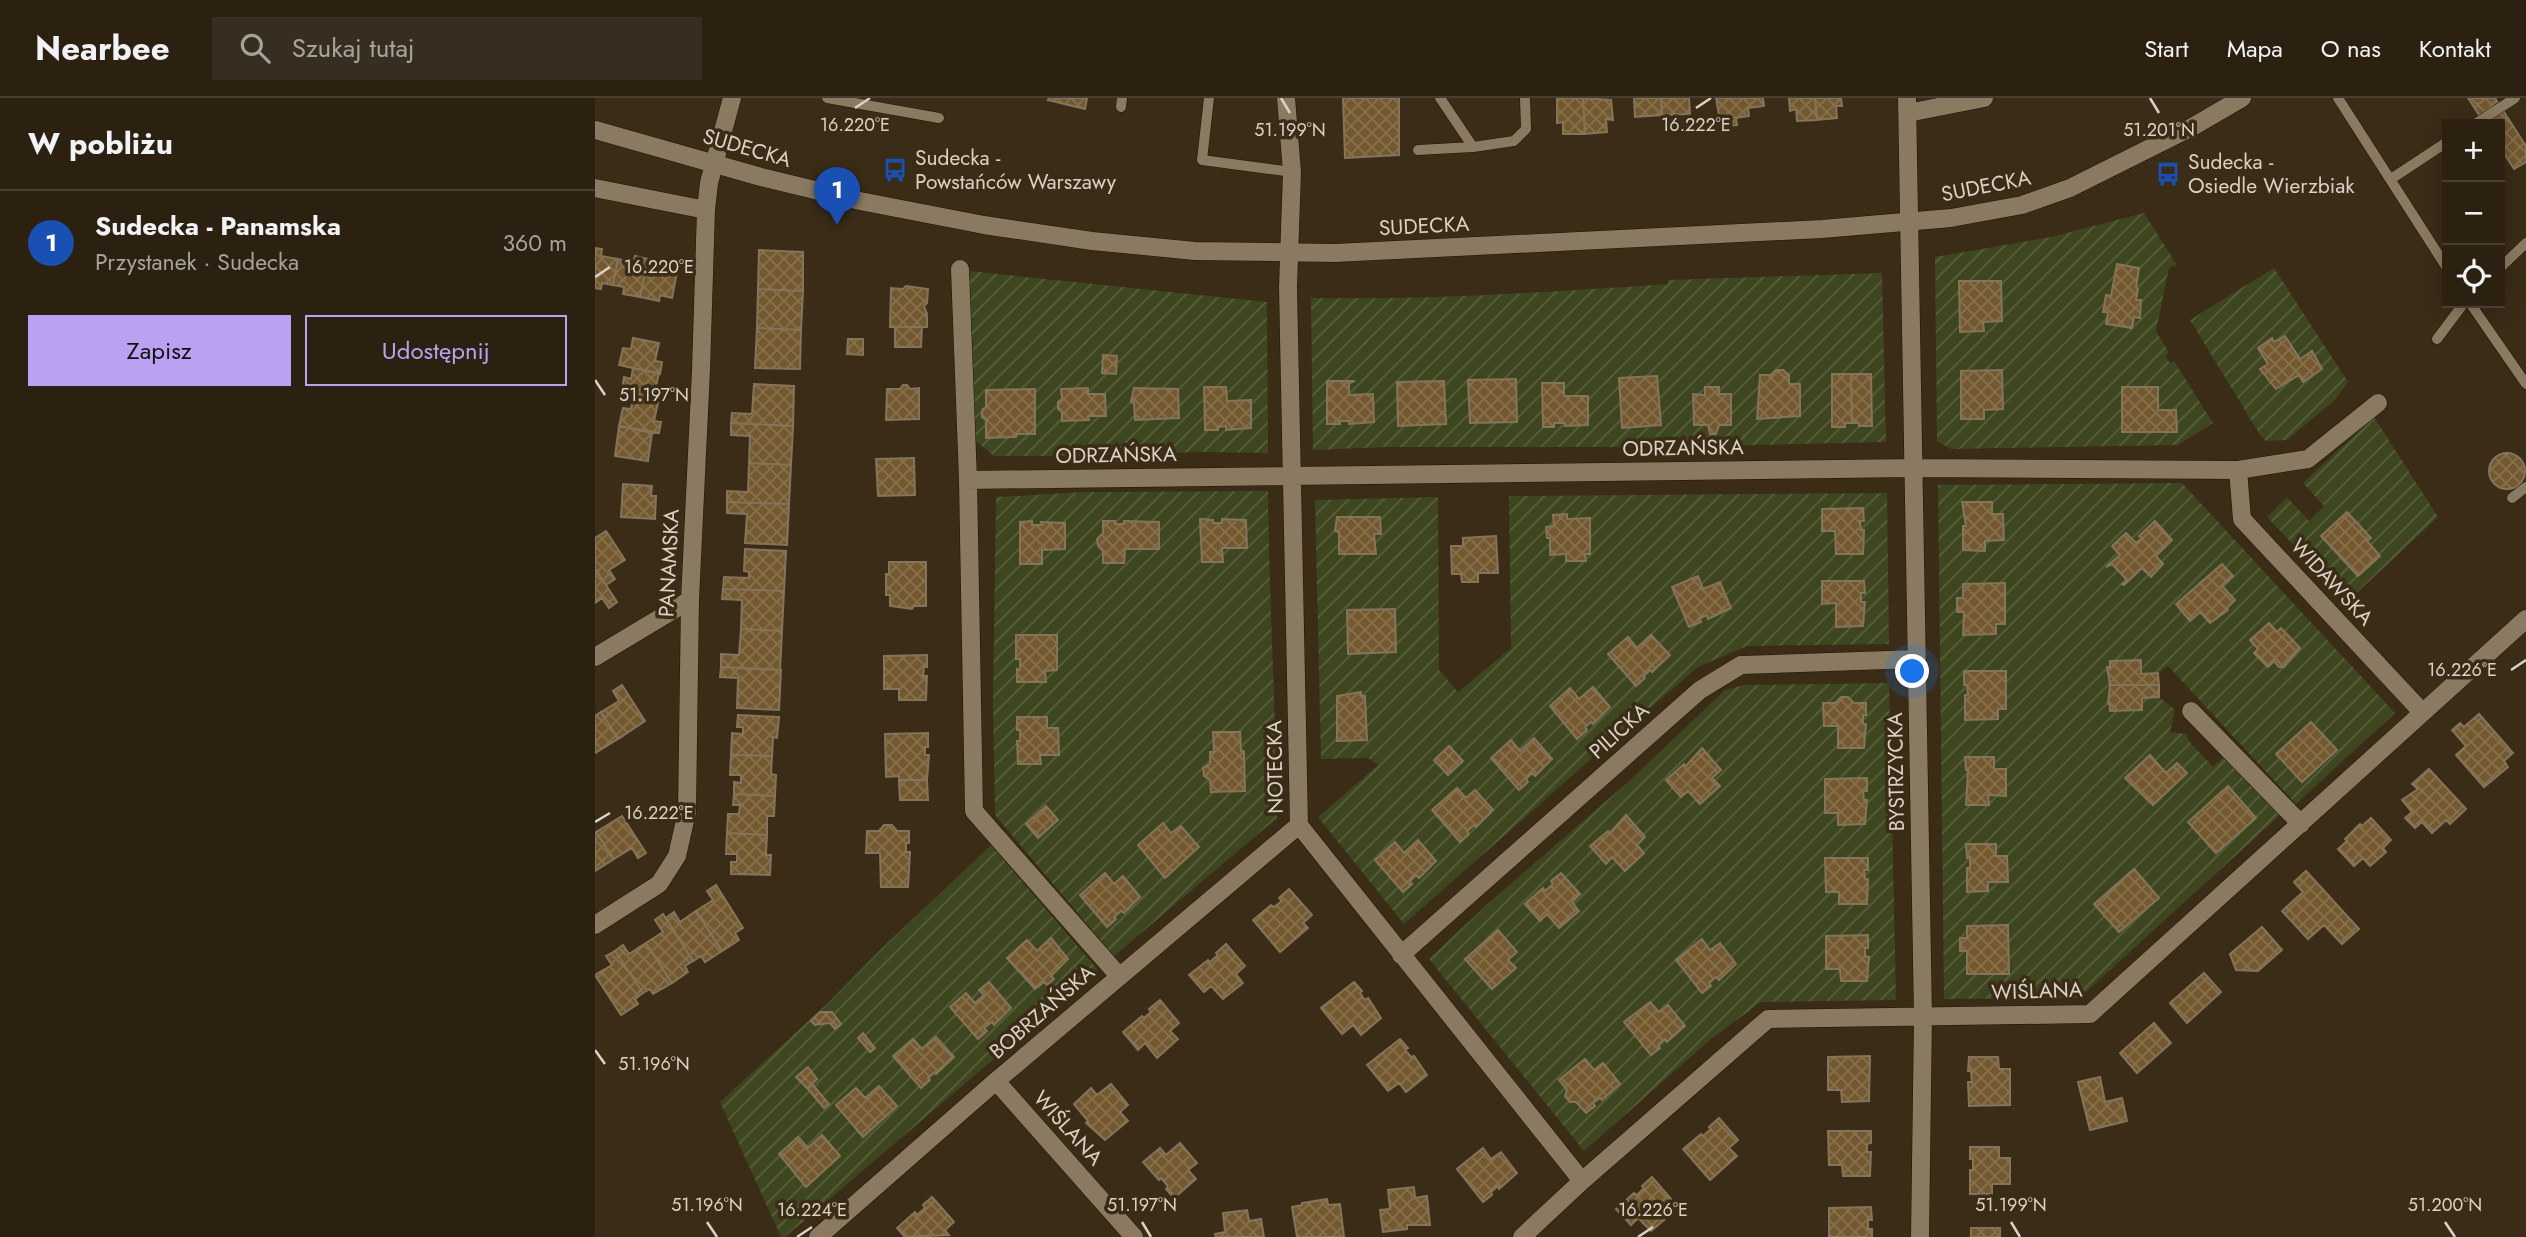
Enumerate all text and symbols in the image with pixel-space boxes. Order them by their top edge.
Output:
search box [212,17,702,80]
text: Nearbee [35,25,170,72]
icon: search [236,29,274,67]
text: Szukaj tutaj [292,29,415,67]
text: Start [2144,31,2189,66]
text: Mapa [2227,31,2283,66]
text: O nas [2321,31,2381,66]
text: Kontakt [2419,31,2491,66]
text: 16.220°E [820,112,890,138]
text: 16.222°E [1661,112,1731,138]
text: 51.199°N [1254,117,1326,143]
text: 51.201°N [2123,117,2195,143]
map controls [2442,119,2505,308]
button: + [2442,119,2505,182]
street label: SUDECKA [699,121,795,175]
text: W pobliżu [28,122,173,165]
place label: Sudecka - Powstańców Warszawy [915,143,1117,197]
place label: Sudecka - Osiedle Wierzbiak [2188,147,2355,201]
bus stop icon: Sudecka - Powstańców Warszawy [881,156,909,184]
bus stop icon: Sudecka - Osiedle Wierzbiak [2154,160,2182,188]
street label: SUDECKA [1939,163,2033,209]
pin: 1 [814,167,860,225]
button: − [2442,182,2505,245]
text: Sudecka - Panamska [95,207,341,245]
street label: SUDECKA [1378,209,1470,243]
text: 1 [45,226,57,260]
text: 360 m [503,226,567,260]
text: Przystanek · Sudecka [95,245,299,279]
button: locate [2442,245,2505,308]
text: 16.220°E [624,254,694,280]
button: Zapisz [28,315,291,386]
button: Udostępnij [305,315,567,386]
text: 51.197°N [619,382,689,408]
street label: ODRZAŃSKA [1622,432,1744,464]
street label: ODRZAŃSKA [1055,439,1177,471]
street label: PANAMSKA [651,508,687,618]
street label: WIDAWSKA [2284,532,2380,632]
your location [1895,654,1929,688]
text: 16.226°E [2427,657,2497,683]
street label: PILICKA [1582,696,1656,766]
street label: BYSTRZYCKA [1880,712,1912,832]
street label: NOTECKA [1259,720,1291,814]
text: 16.222°E [624,800,694,826]
street label: BOBRZAŃSKA [983,958,1101,1066]
street label: WIŚLANA [1991,974,2083,1008]
text: 51.196°N [618,1051,690,1077]
street label: WIŚLANA [1026,1084,1110,1172]
text: 51.196°N [671,1192,743,1218]
text: 51.197°N [1107,1192,1177,1218]
text: 51.199°N [1975,1192,2047,1218]
text: 51.200°N [2408,1192,2482,1218]
text: 16.224°E [777,1197,847,1223]
text: 16.226°E [1618,1197,1688,1223]

